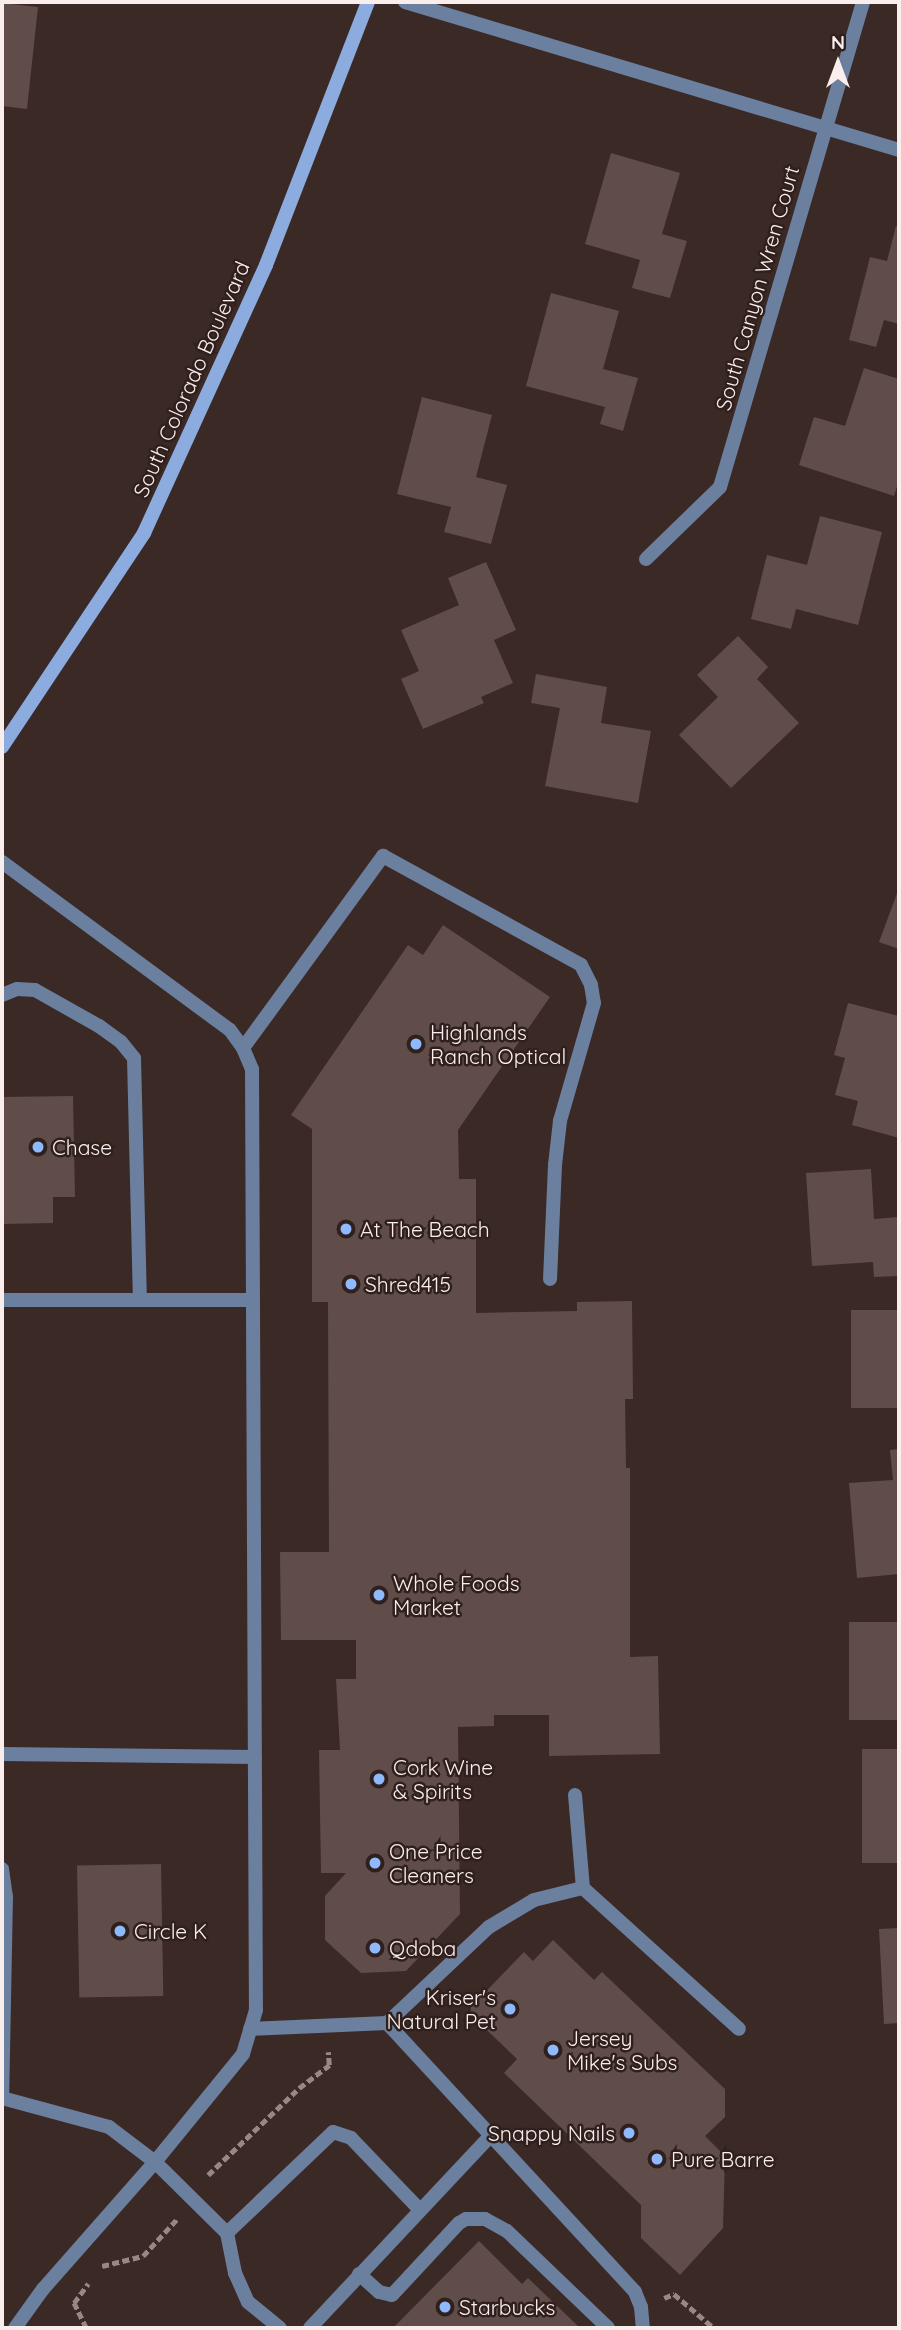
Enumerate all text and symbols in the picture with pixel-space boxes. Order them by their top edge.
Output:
north arrow [803,28,873,98]
text: N [831,30,845,54]
street label: South Canyon Wren Court [710,163,804,413]
street label: South Colorado Boulevard [128,257,254,501]
place label: Highlands Ranch Optical [430,1019,566,1069]
marker: Highlands Ranch Optical [408,1036,424,1052]
place label: Chase [52,1134,112,1160]
marker: Chase [30,1139,46,1155]
place label: At The Beach [360,1216,490,1242]
marker: At The Beach [338,1221,354,1237]
place label: Shred415 [365,1271,451,1297]
marker: Shred415 [343,1276,359,1292]
place label: Whole Foods Market [393,1570,520,1620]
marker: Whole Foods Market [371,1587,387,1603]
place label: Cork Wine & Spirits [393,1754,493,1804]
marker: Cork Wine & Spirits [371,1771,387,1787]
place label: One Price Cleaners [389,1838,483,1888]
marker: One Price Cleaners [367,1855,383,1871]
place label: Circle K [134,1918,207,1944]
marker: Circle K [112,1923,128,1939]
place label: Qdoba [389,1935,456,1961]
marker: Qdoba [367,1940,383,1956]
place label: Kriser's Natural Pet [387,1984,496,2034]
marker: Kriser's Natural Pet [502,2001,518,2017]
place label: Jersey Mike's Subs [567,2025,677,2075]
marker: Jersey Mike's Subs [545,2042,561,2058]
place label: Snappy Nails [488,2120,615,2146]
marker: Snappy Nails [621,2125,637,2141]
place label: Pure Barre [671,2146,775,2172]
marker: Pure Barre [649,2151,665,2167]
place label: Starbucks [459,2294,555,2320]
marker: Starbucks [437,2299,453,2315]

